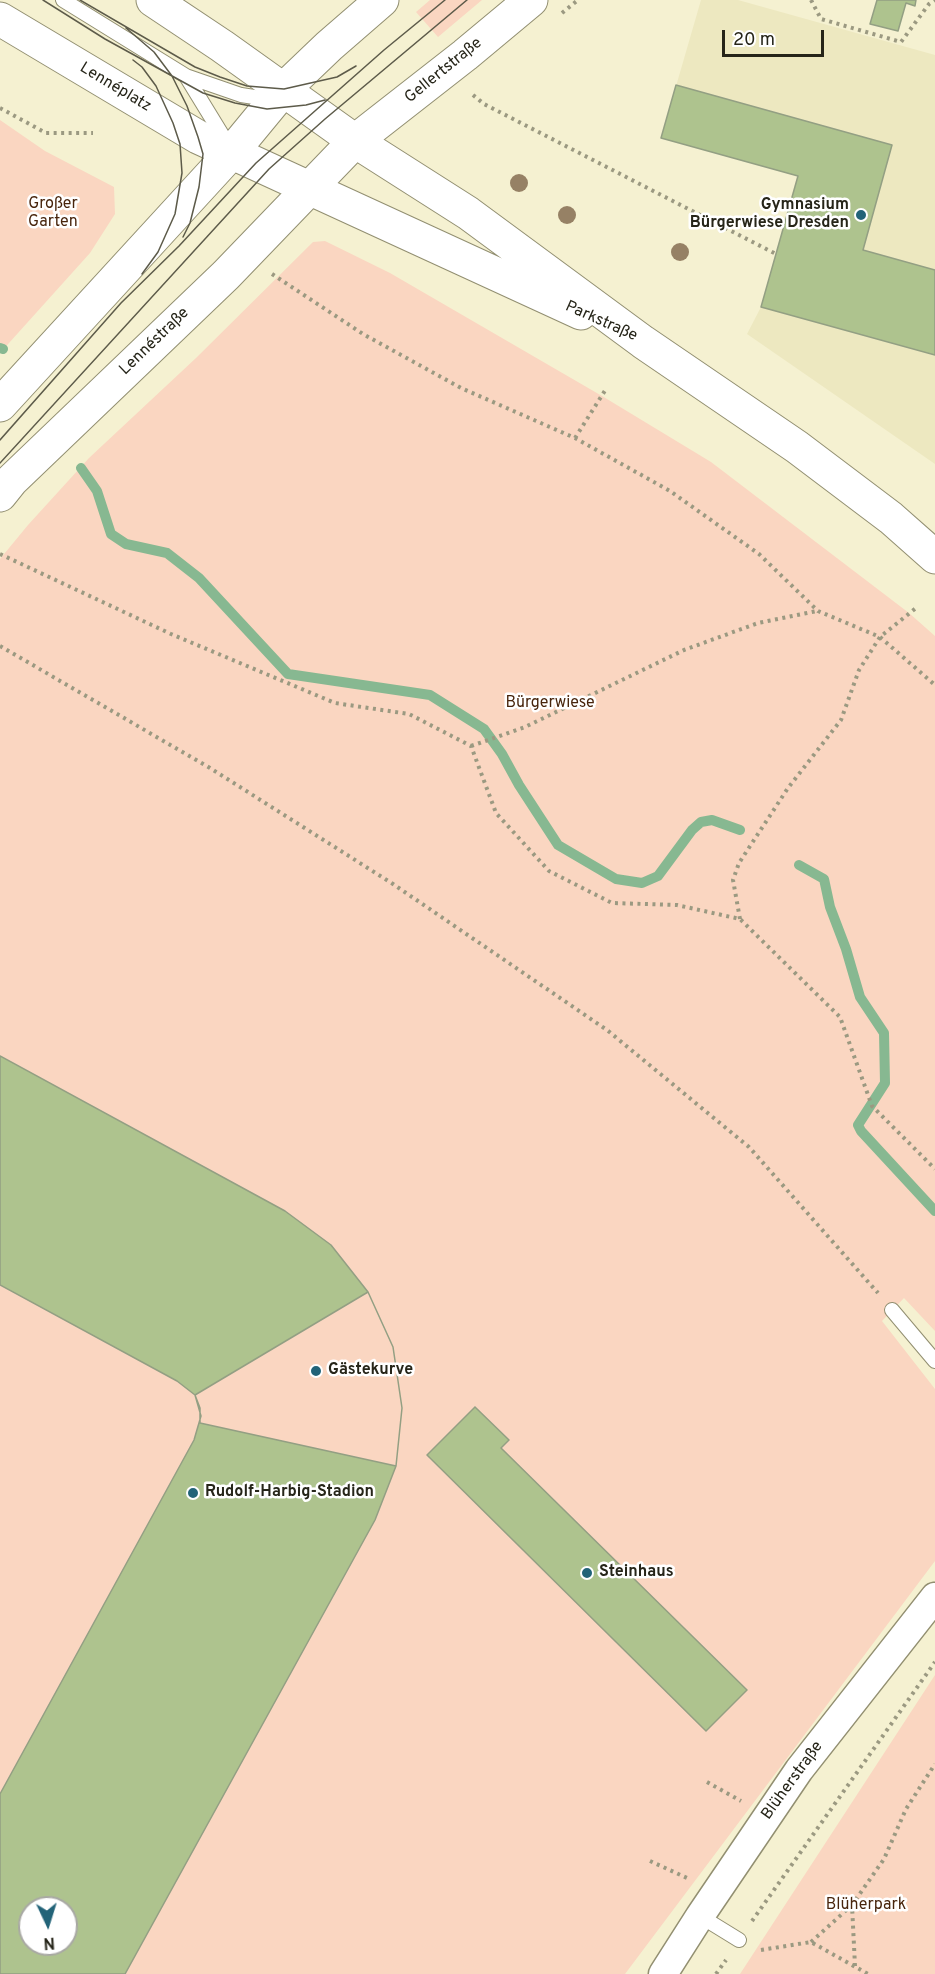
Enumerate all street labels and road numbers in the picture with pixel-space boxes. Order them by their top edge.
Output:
street label: Gellertstraße [402,34,486,108]
street label: Lennéplatz [76,59,154,117]
street label: Parkstraße [562,298,640,346]
street label: Lennéstraße [116,304,194,380]
street label: Blüherstraße [758,1738,828,1824]

